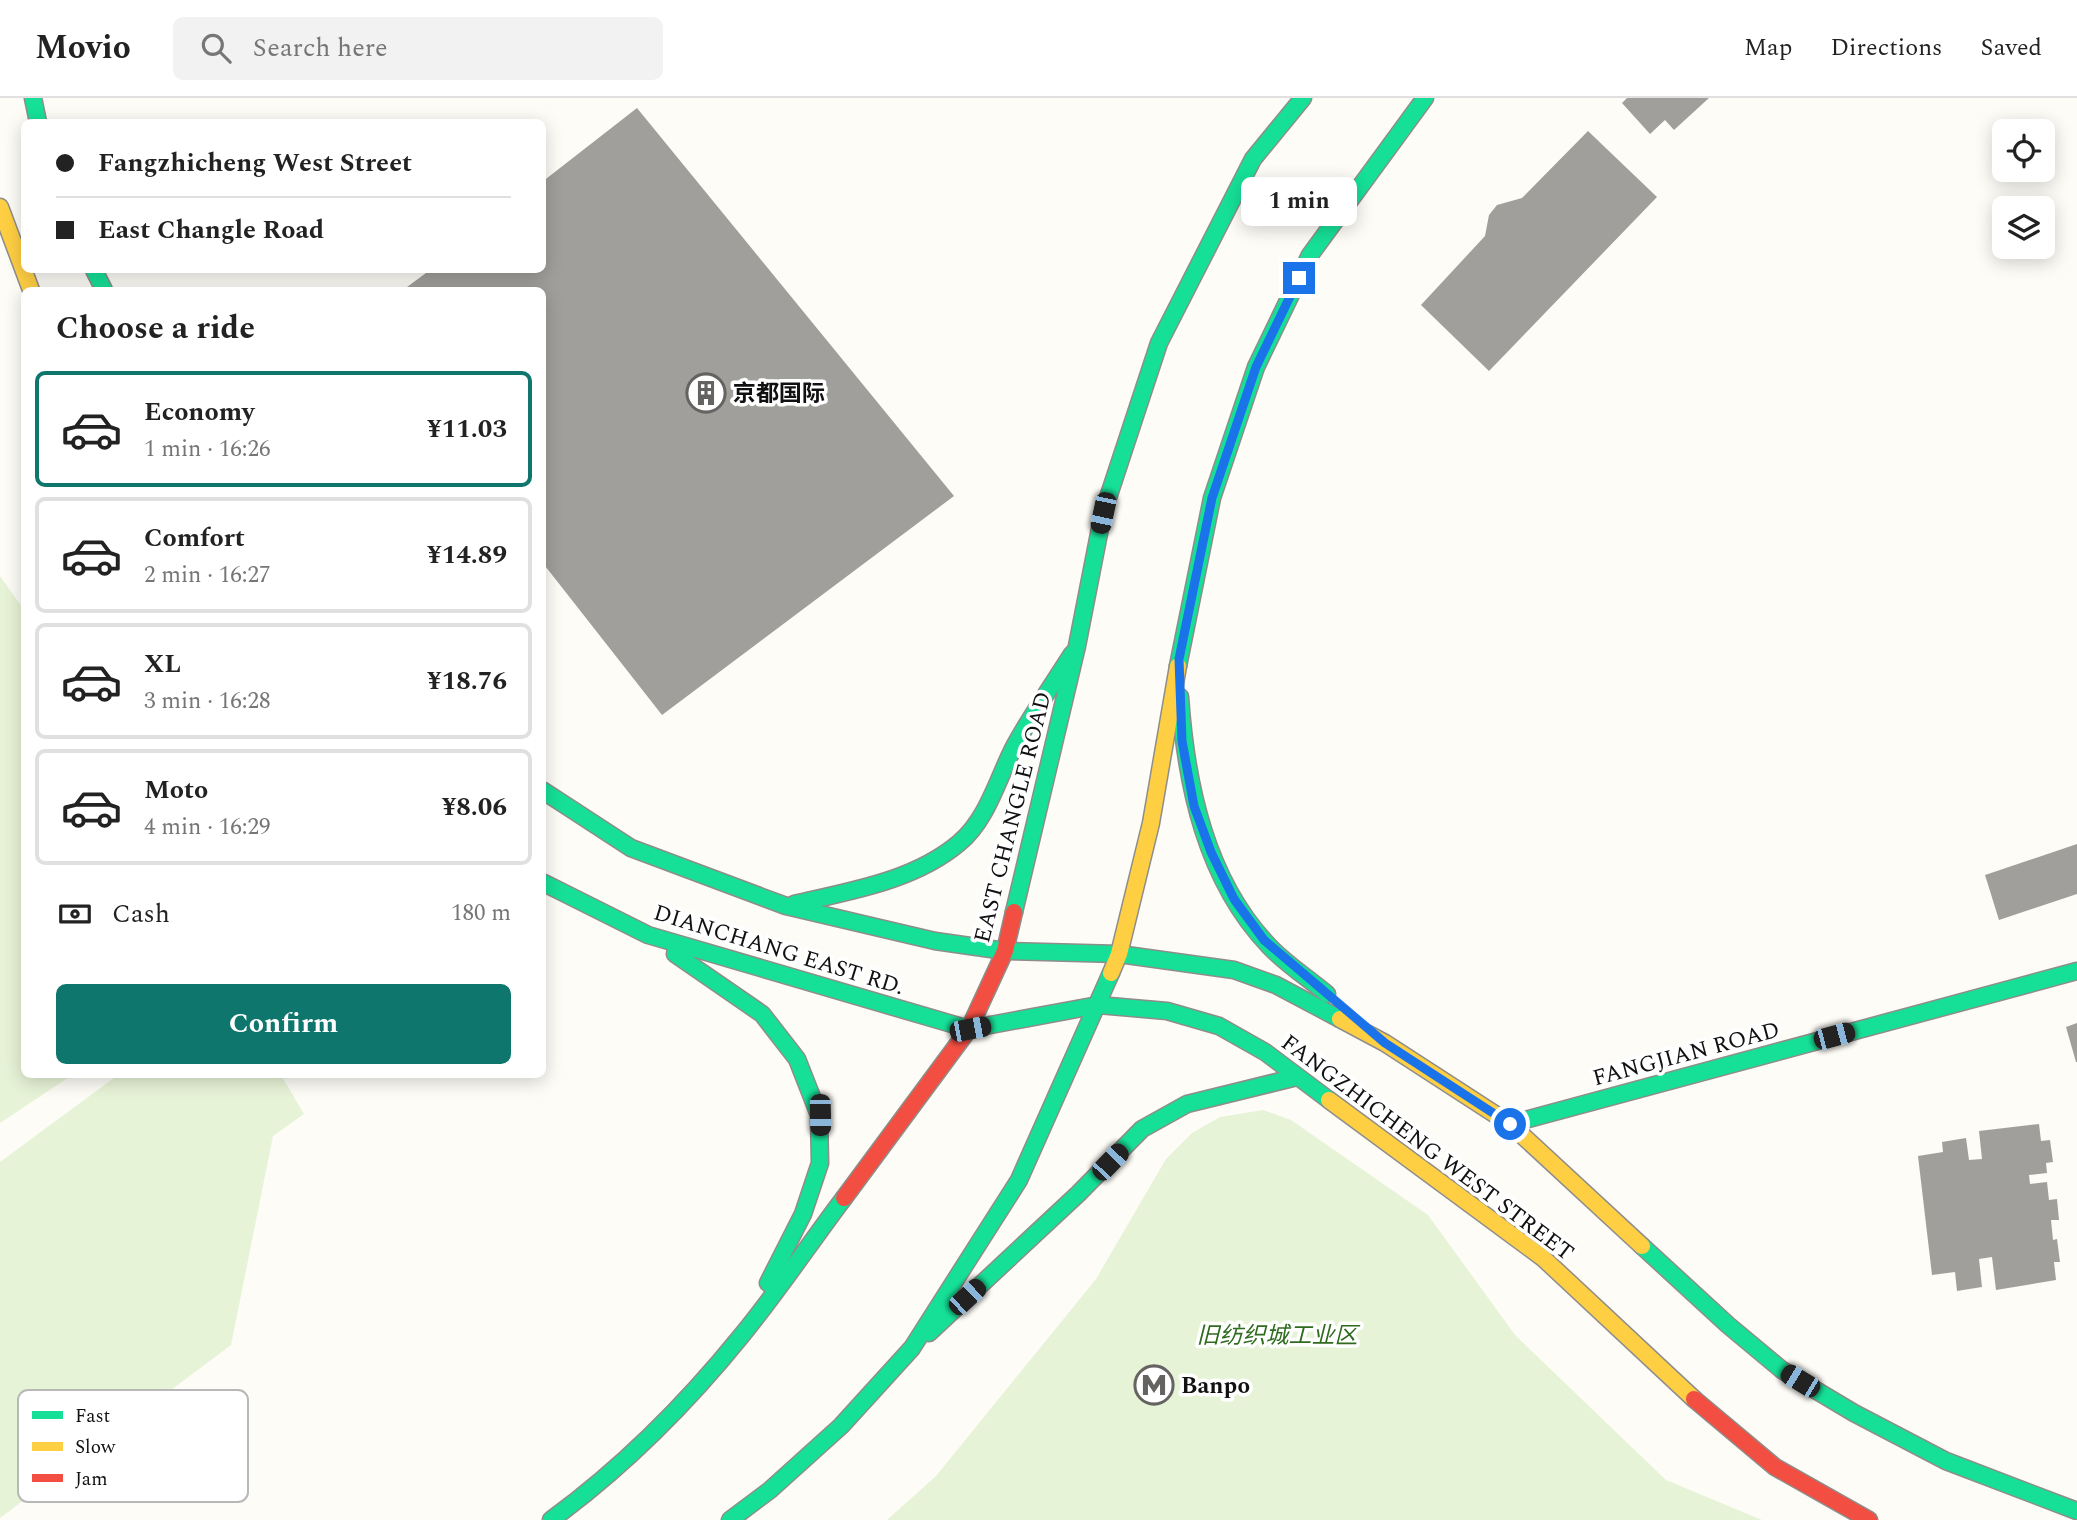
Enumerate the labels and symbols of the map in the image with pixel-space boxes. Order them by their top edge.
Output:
callout: 1 min [1241,176,1357,226]
route end [1283,262,1315,294]
building icon: 京都国际 [685,372,727,414]
place label: 京都国际 [733,377,825,412]
car [1089,490,1118,536]
street label: EAST CHANGLE ROAD [965,688,1062,947]
street label: DIANCHANG EAST RD. [649,896,908,1005]
street label: FANGJIAN ROAD [1589,1013,1784,1096]
car [948,1015,993,1043]
car [1811,1020,1858,1052]
street label: FANGZHICHENG WEST STREET [1273,1026,1581,1270]
car [810,1094,831,1136]
route start [1494,1108,1526,1140]
car [1088,1140,1133,1184]
car [945,1275,990,1319]
park label: 旧纺织城工业区 [1197,1319,1361,1354]
car [1777,1361,1824,1401]
metro station icon: Banpo [1133,1364,1175,1406]
place label: Banpo [1181,1369,1250,1404]
legend [18,1390,248,1502]
text: Fast [75,1402,111,1431]
text: Slow [75,1433,116,1462]
text: Jam [75,1465,107,1494]

